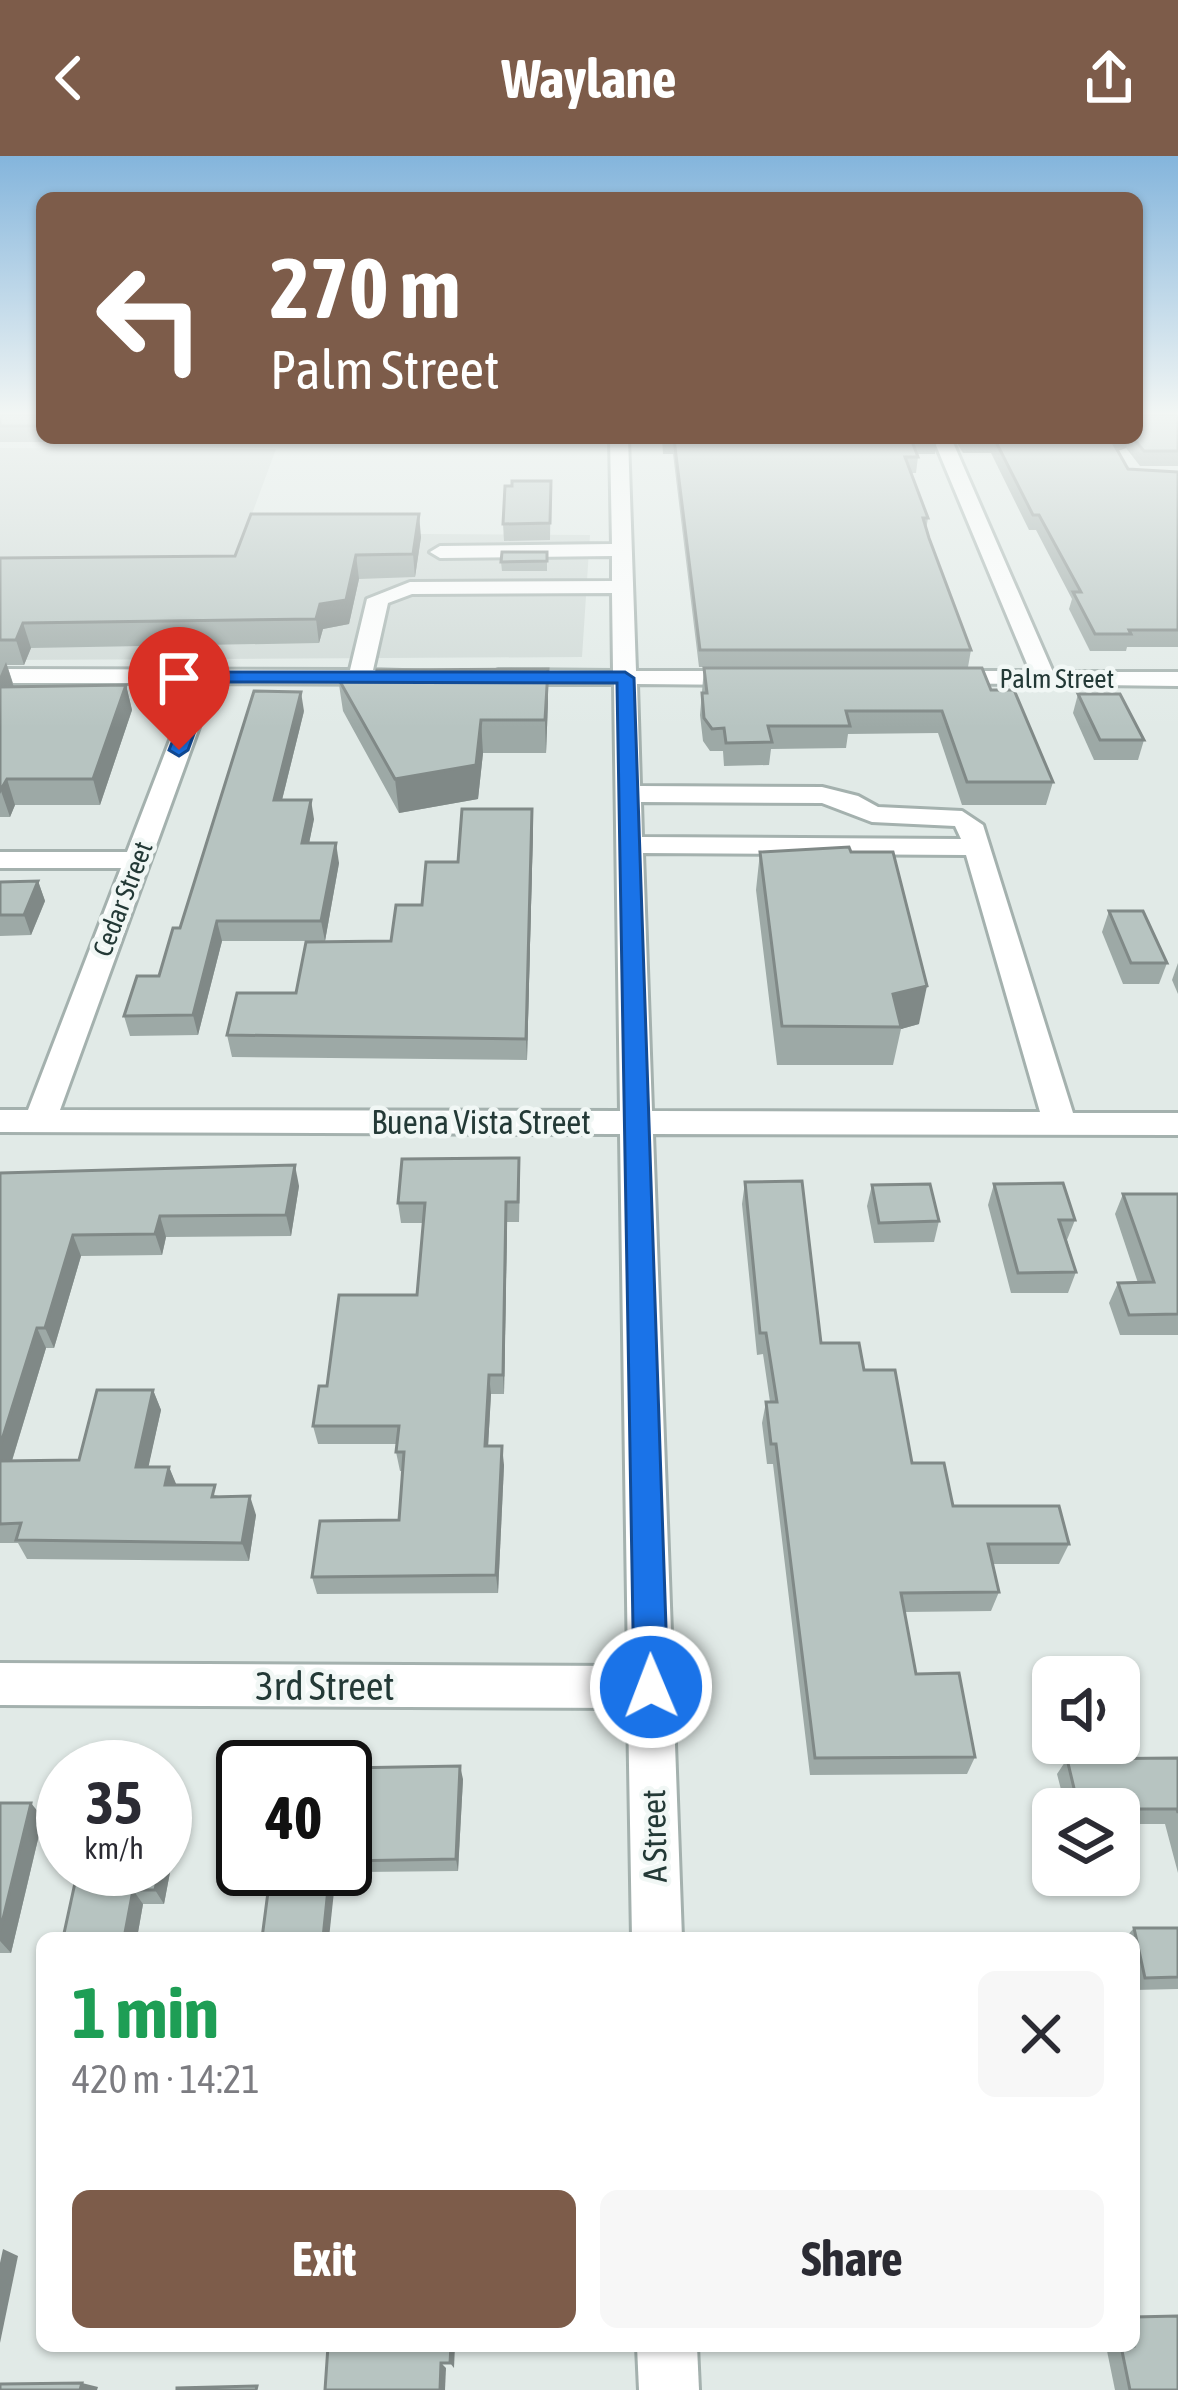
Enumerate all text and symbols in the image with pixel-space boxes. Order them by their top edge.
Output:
icon: back [36,45,102,111]
icon: share [1076,45,1142,111]
text: Waylane [501,48,677,109]
icon: left [72,240,228,396]
text: 270 m [270,240,460,336]
text: Palm Street [270,339,500,400]
pin [128,627,230,750]
icon: arrive [146,645,212,711]
street label: Palm Street [1000,663,1115,694]
street label: Cedar Street [86,837,159,961]
street label: Buena Vista Street [371,1103,591,1141]
position arrow [588,1624,714,1750]
map controls [1032,1656,1140,1896]
button: sound [1032,1656,1140,1764]
street label: 3rd Street [255,1664,395,1708]
speed limit sign: 40 [216,1740,372,1896]
text: 35 [86,1768,142,1837]
button: layers [1032,1788,1140,1896]
street label: A Street [634,1789,674,1883]
text: km/h [84,1831,144,1865]
text: 1 min [72,1971,219,2053]
button: close [978,1971,1104,2097]
text: 420 m · 14:21 [72,2057,260,2101]
button: Exit [72,2190,576,2328]
button: Share [600,2190,1104,2328]

